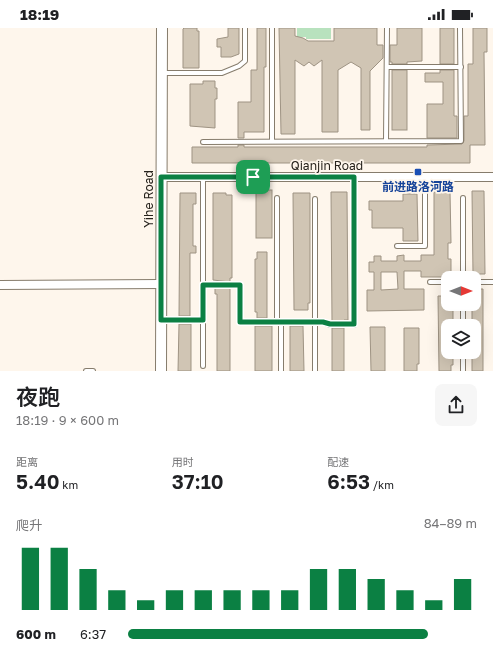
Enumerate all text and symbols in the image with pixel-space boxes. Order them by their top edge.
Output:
text: 18:19 [20,5,59,23]
street label: Qianjin Road [291,158,363,173]
pin [236,160,270,194]
icon: arrive [242,166,264,188]
marker: 前进路洛河路 [413,167,423,177]
street label: Yihe Road [141,170,156,228]
place label: 前进路洛河路 [382,179,454,194]
north arrow [441,271,481,311]
map controls [441,271,481,359]
button: layers [441,319,481,359]
text: 夜跑 [16,383,60,410]
button: share [435,384,477,426]
text: 18:19 · 9 × 600 m [16,412,119,428]
text: 距离 [16,455,38,468]
text: 用时 [172,455,194,468]
text: 配速 [327,455,349,468]
text: 5.40 [16,469,60,493]
text: 37:10 [172,469,224,493]
text: 6:53 [327,469,370,493]
text: km [60,478,78,491]
text: /km [370,478,394,491]
text: 84–89 m [424,515,477,531]
text: 爬升 [16,517,42,533]
text: 600 m [16,626,56,642]
text: 6:37 [80,626,106,642]

